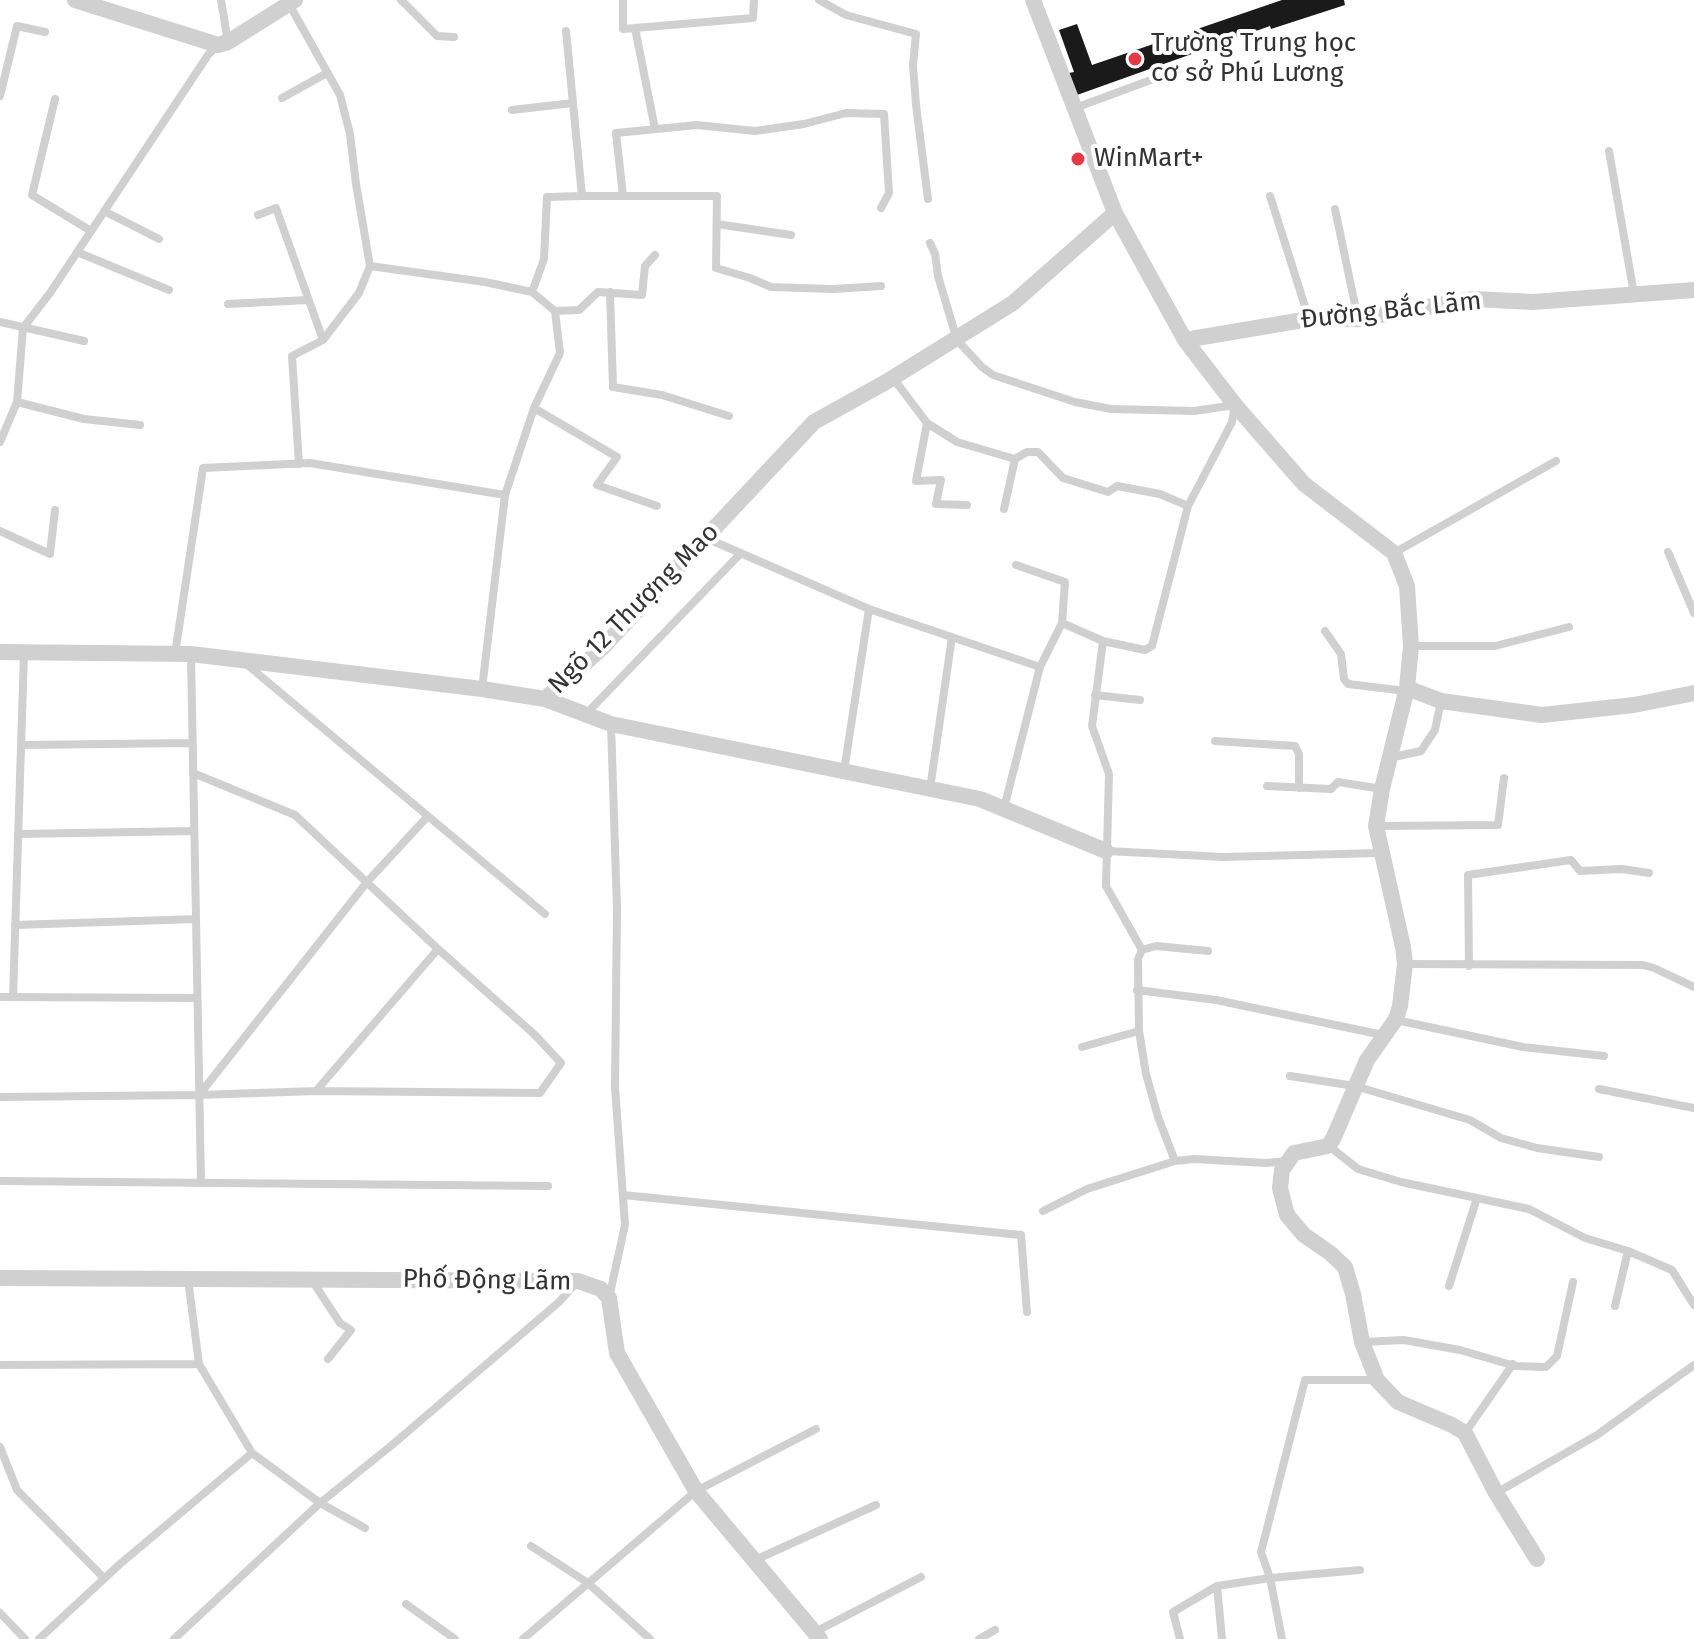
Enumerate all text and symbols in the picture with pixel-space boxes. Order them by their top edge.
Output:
place label: Trường Trung học cơ sở Phú Lương [1151,28,1356,90]
marker: Trường Trung học cơ sở Phú Lương [1126,50,1144,68]
place label: WinMart+ [1094,143,1204,175]
marker: WinMart+ [1069,150,1087,168]
street label: Đường Bắc Lãm [1299,286,1483,336]
street label: Ngõ 12 Thượng Mao [542,517,726,701]
street label: Phố Động Lãm [402,1264,572,1298]

